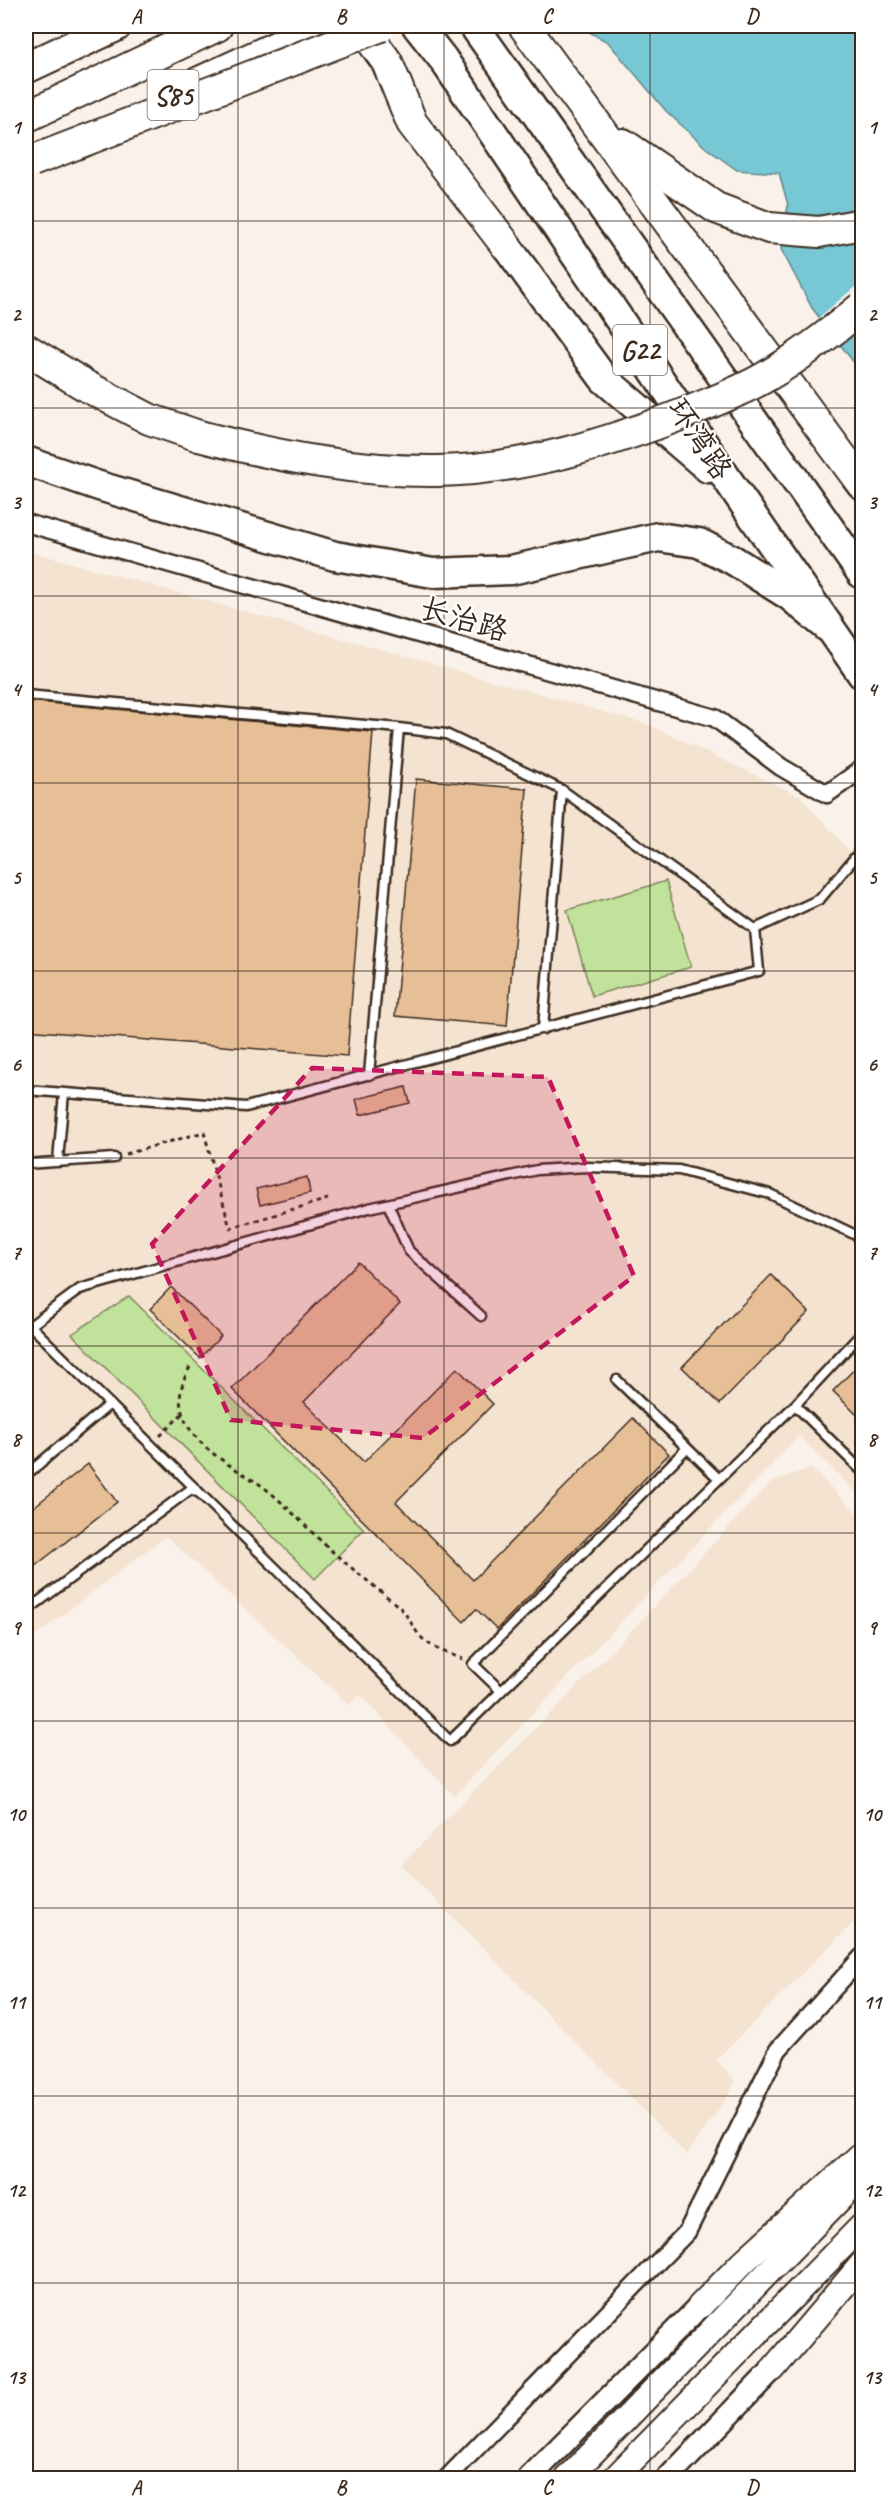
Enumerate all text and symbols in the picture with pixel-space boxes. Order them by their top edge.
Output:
text: A [131,4,143,29]
text: B [336,4,348,29]
text: C [542,4,554,29]
text: D [746,4,760,29]
road number: S85 [148,70,198,120]
text: 1 [12,115,23,140]
text: 1 [868,115,879,140]
text: 2 [12,302,23,327]
text: 2 [868,302,879,327]
road number: G22 [613,325,667,375]
street label: 环湾路 [659,391,741,487]
text: 3 [12,490,23,515]
text: 3 [868,490,879,515]
street label: 长治路 [416,588,512,650]
text: 4 [12,677,24,702]
text: 4 [868,677,880,702]
text: 5 [12,865,23,890]
text: 5 [868,865,879,890]
text: 6 [11,1052,22,1077]
text: 6 [867,1052,878,1077]
text: 7 [12,1240,23,1265]
text: 7 [868,1240,879,1265]
text: 8 [12,1427,24,1452]
text: 8 [868,1427,880,1452]
text: 9 [12,1615,23,1640]
text: 9 [868,1615,879,1640]
text: 10 [7,1802,27,1827]
text: 10 [863,1802,883,1827]
text: 11 [7,1990,27,2015]
text: 11 [863,1990,883,2015]
text: 12 [7,2178,27,2203]
text: 12 [863,2178,883,2203]
text: 13 [7,2365,27,2390]
text: 13 [863,2365,883,2390]
text: A [131,2475,143,2500]
text: B [336,2475,348,2500]
text: C [542,2475,554,2500]
text: D [746,2475,760,2500]

